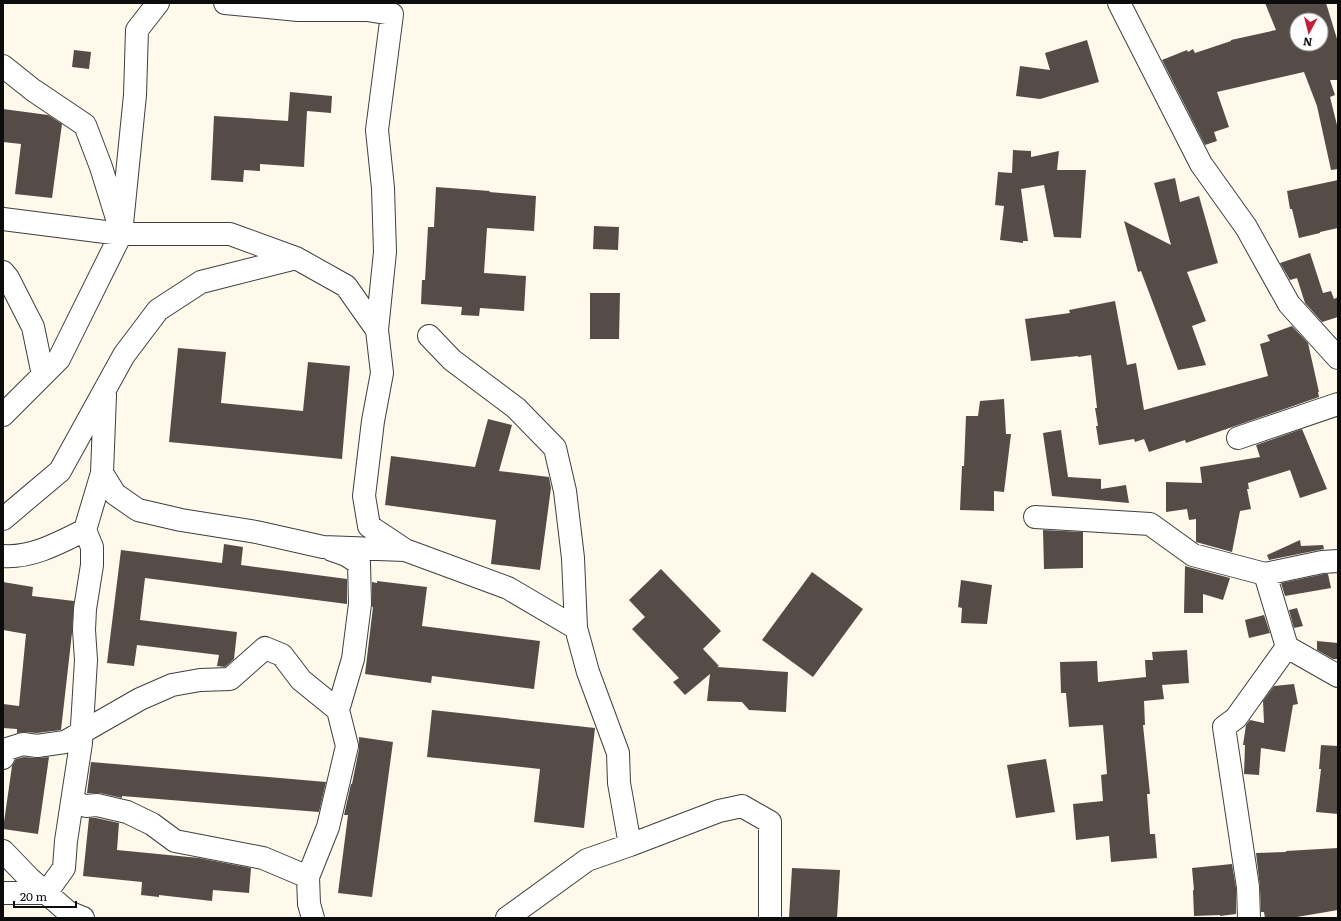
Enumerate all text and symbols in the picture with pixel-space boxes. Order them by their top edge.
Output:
north arrow [1289,12,1329,52]
text: N [1302,34,1313,51]
scale bar [14,883,76,909]
text: 20 m [20,887,47,905]

